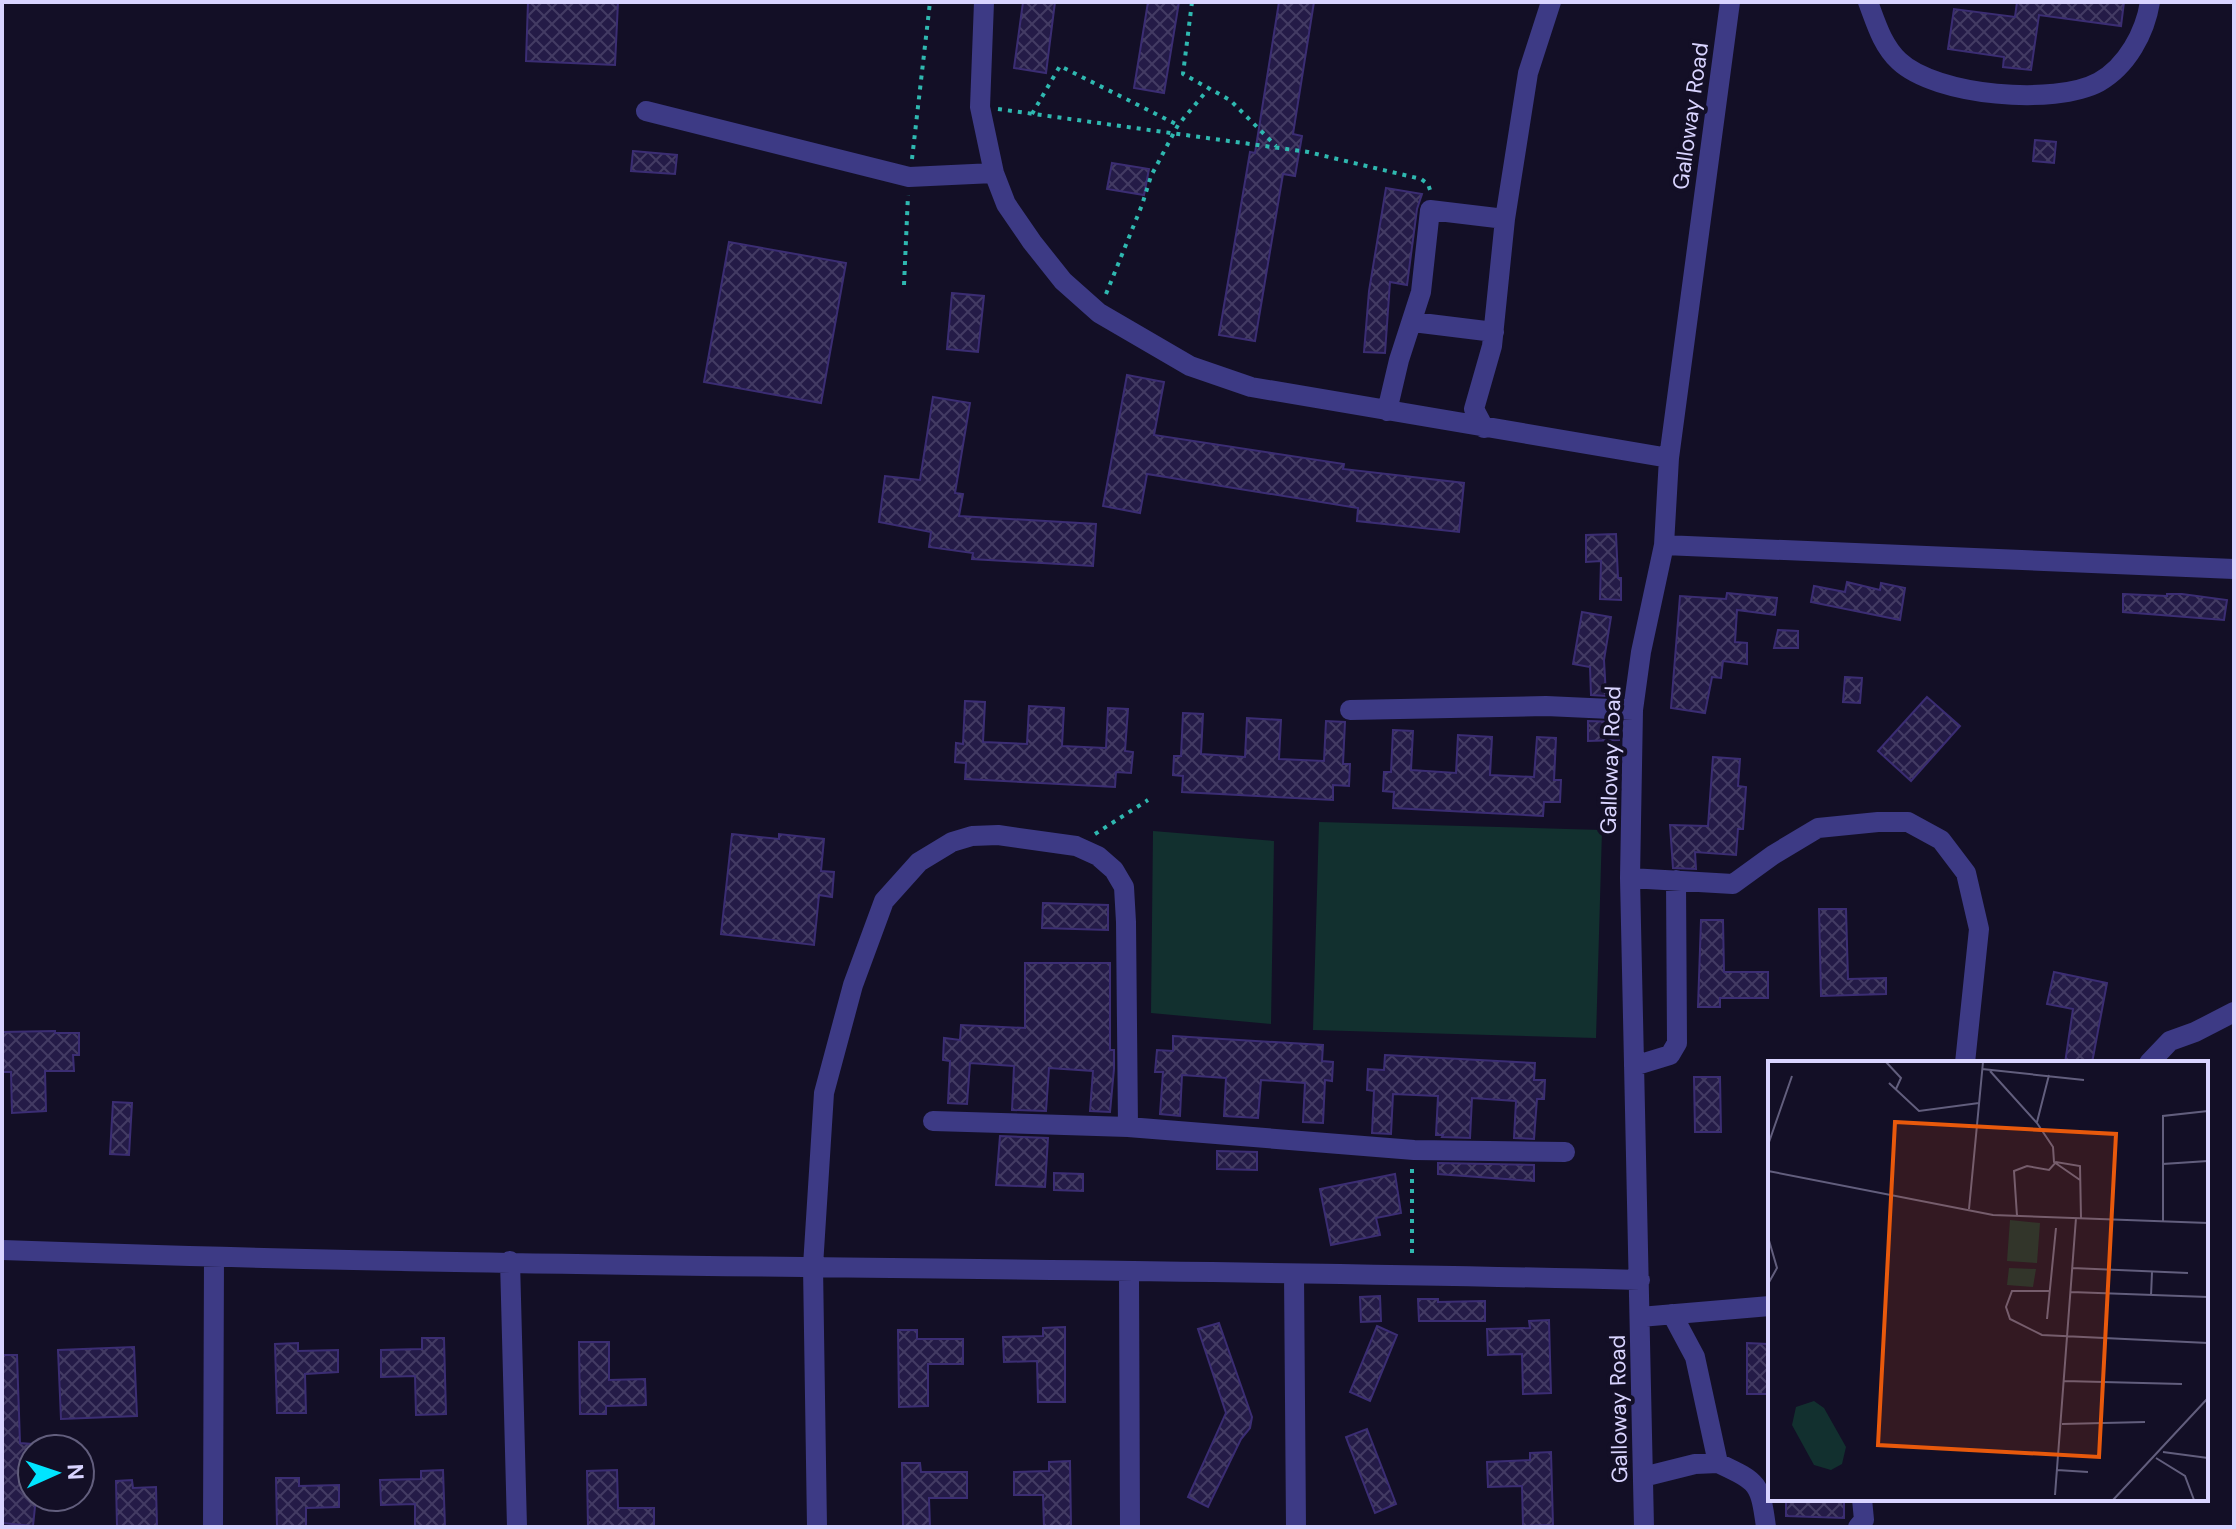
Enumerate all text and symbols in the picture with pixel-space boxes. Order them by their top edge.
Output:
street label: Galloway Road [1666,41,1715,192]
street label: Galloway Road [1593,685,1628,835]
inset map [1768,1061,2208,1501]
street label: Galloway Road [1603,1335,1634,1483]
north arrow [16,1433,96,1513]
text: N [61,1463,90,1481]

